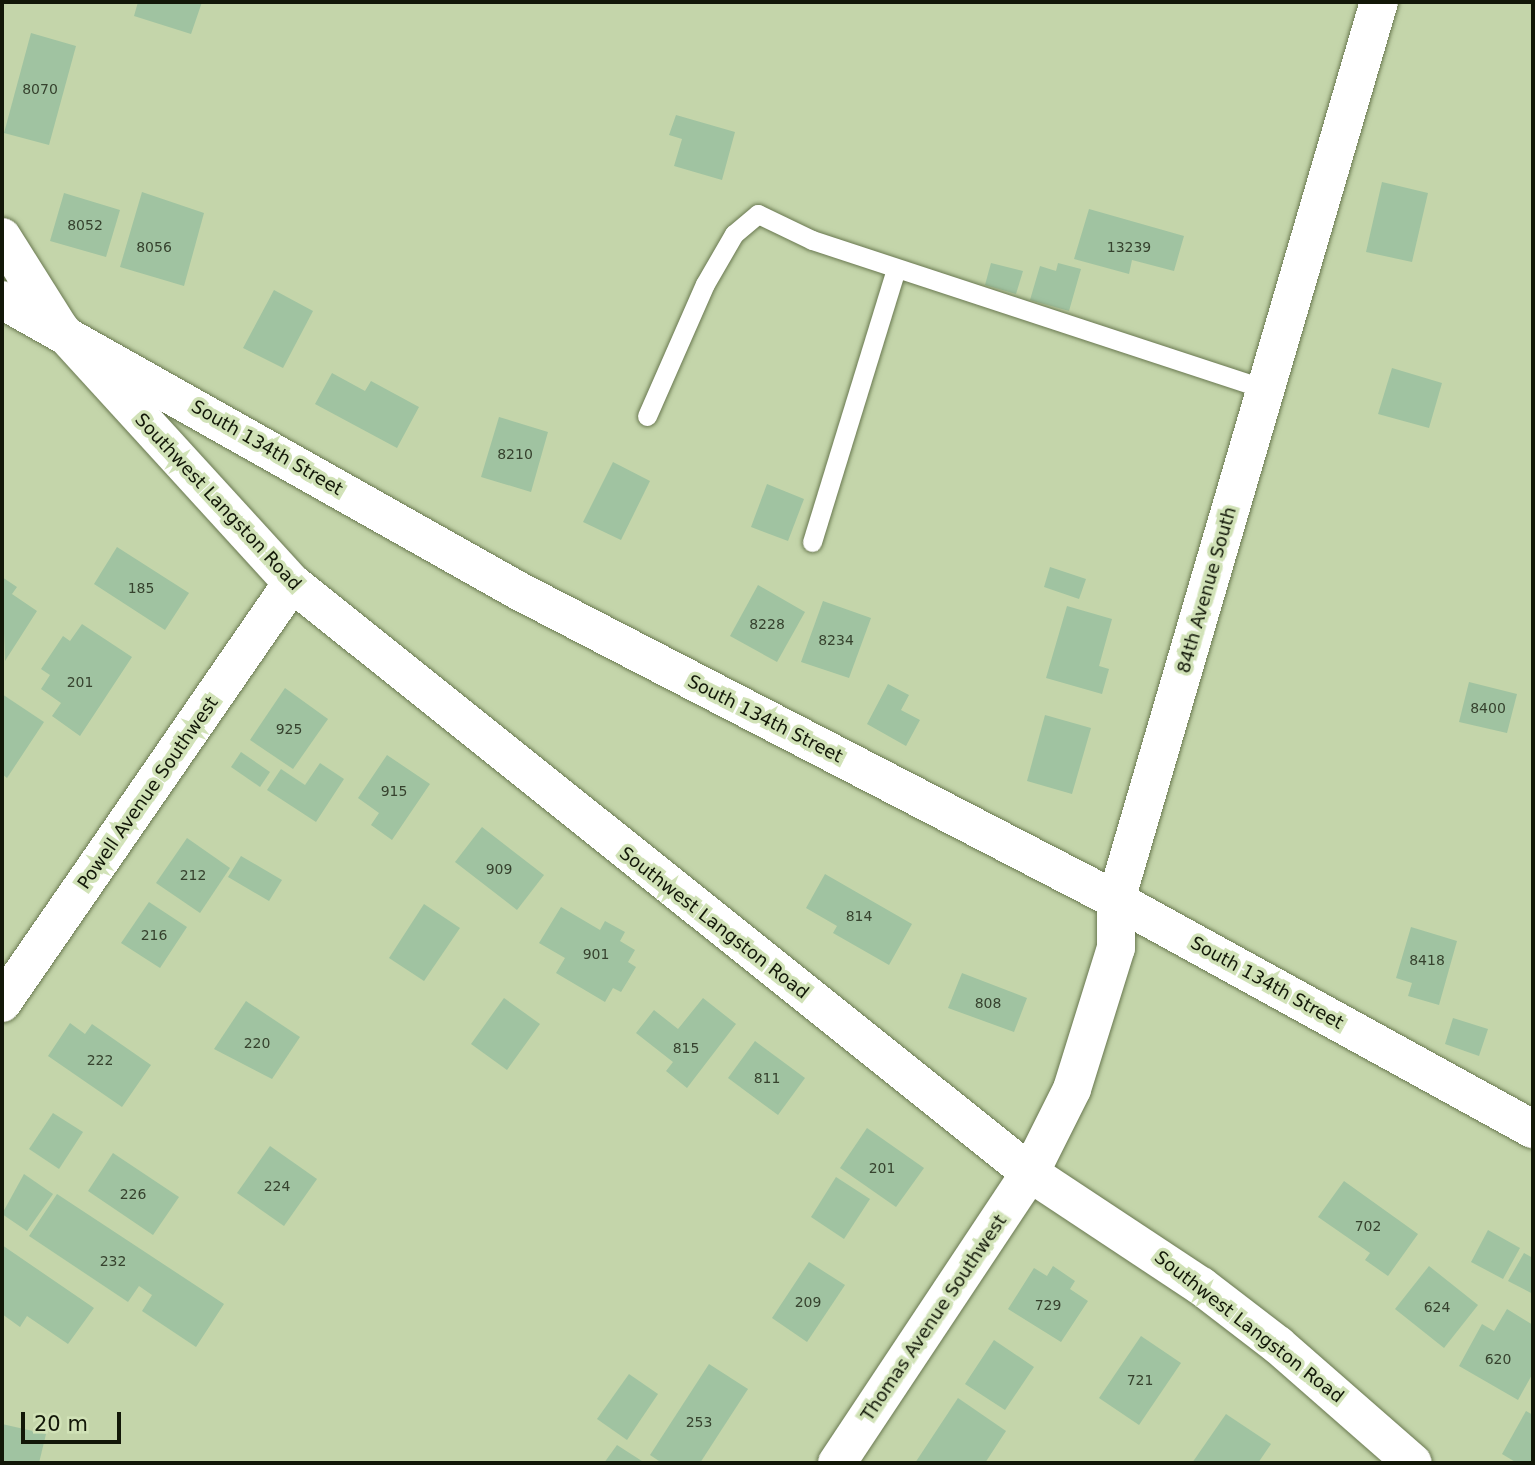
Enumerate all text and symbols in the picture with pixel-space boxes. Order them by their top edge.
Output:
house number: 8070 [22,81,58,97]
house number: 8052 [67,217,103,233]
house number: 8056 [136,239,172,255]
house number: 13239 [1107,239,1151,255]
street label: South 134th Street [187,396,347,500]
street label: Southwest Langston Road [130,409,306,595]
house number: 8210 [497,446,533,462]
street label: 84th Avenue South [1173,504,1241,676]
house number: 185 [128,580,154,596]
house number: 8228 [749,616,785,632]
house number: 8234 [818,632,854,648]
street label: South 134th Street [684,670,846,768]
house number: 201 [67,674,93,690]
street label: Powell Avenue Southwest [73,693,223,893]
house number: 8400 [1470,700,1506,716]
house number: 925 [276,721,302,737]
house number: 915 [381,783,407,799]
street label: Southwest Langston Road [615,842,813,1004]
house number: 909 [486,861,512,877]
house number: 212 [180,867,206,883]
house number: 814 [846,908,872,924]
house number: 216 [141,927,167,943]
street label: South 134th Street [1187,932,1347,1034]
house number: 901 [583,946,609,962]
house number: 8418 [1409,952,1445,968]
house number: 808 [975,995,1001,1011]
house number: 220 [244,1035,270,1051]
house number: 815 [673,1040,699,1056]
house number: 222 [87,1052,113,1068]
house number: 811 [754,1070,780,1086]
house number: 201 [869,1160,895,1176]
house number: 224 [264,1178,290,1194]
house number: 226 [120,1186,146,1202]
street label: Thomas Avenue Southwest [857,1211,1011,1425]
house number: 702 [1355,1218,1381,1234]
street label: Southwest Langston Road [1150,1246,1348,1408]
house number: 232 [100,1253,126,1269]
house number: 209 [795,1294,821,1310]
house number: 729 [1035,1297,1061,1313]
house number: 624 [1424,1299,1450,1315]
house number: 620 [1485,1351,1511,1367]
house number: 721 [1127,1372,1153,1388]
scale bar [24,1398,124,1442]
text: 20 m [34,1412,88,1436]
house number: 253 [686,1414,712,1430]

